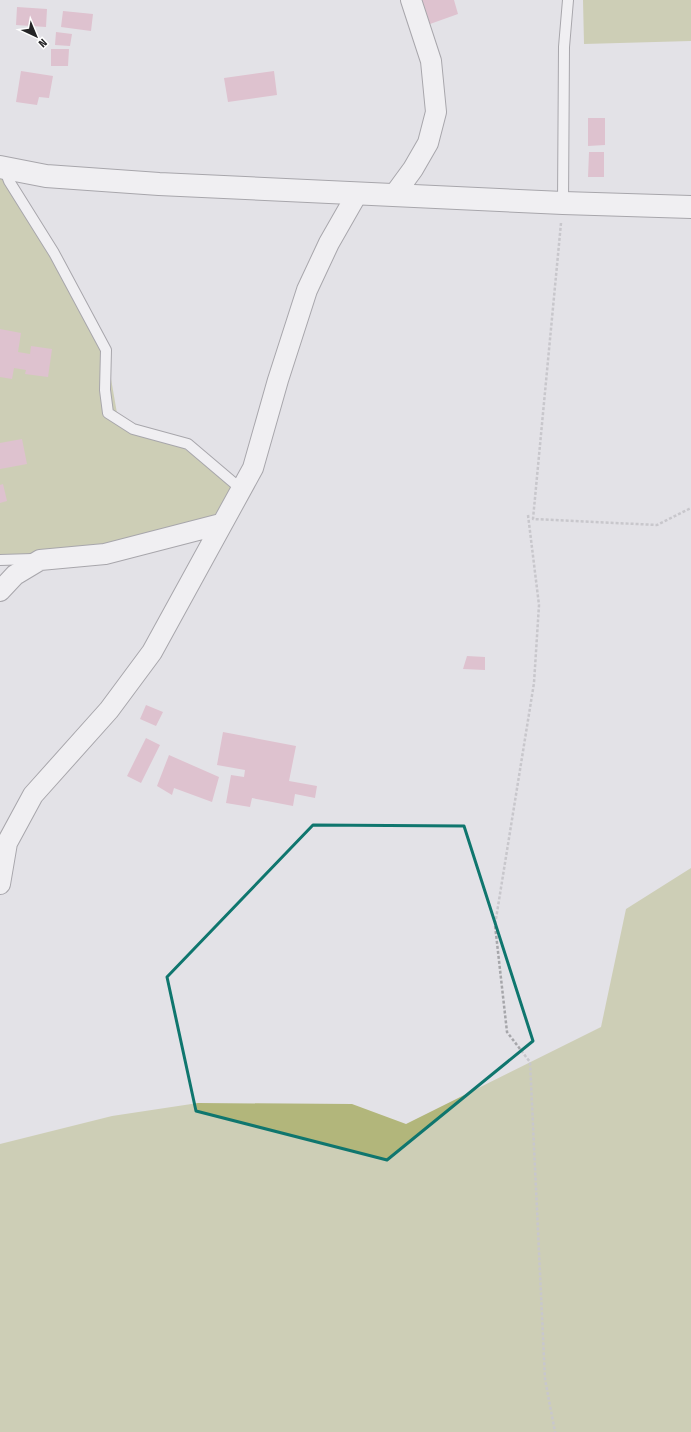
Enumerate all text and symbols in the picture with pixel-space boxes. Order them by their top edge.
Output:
north arrow [16,16,56,56]
text: N [36,36,49,50]

